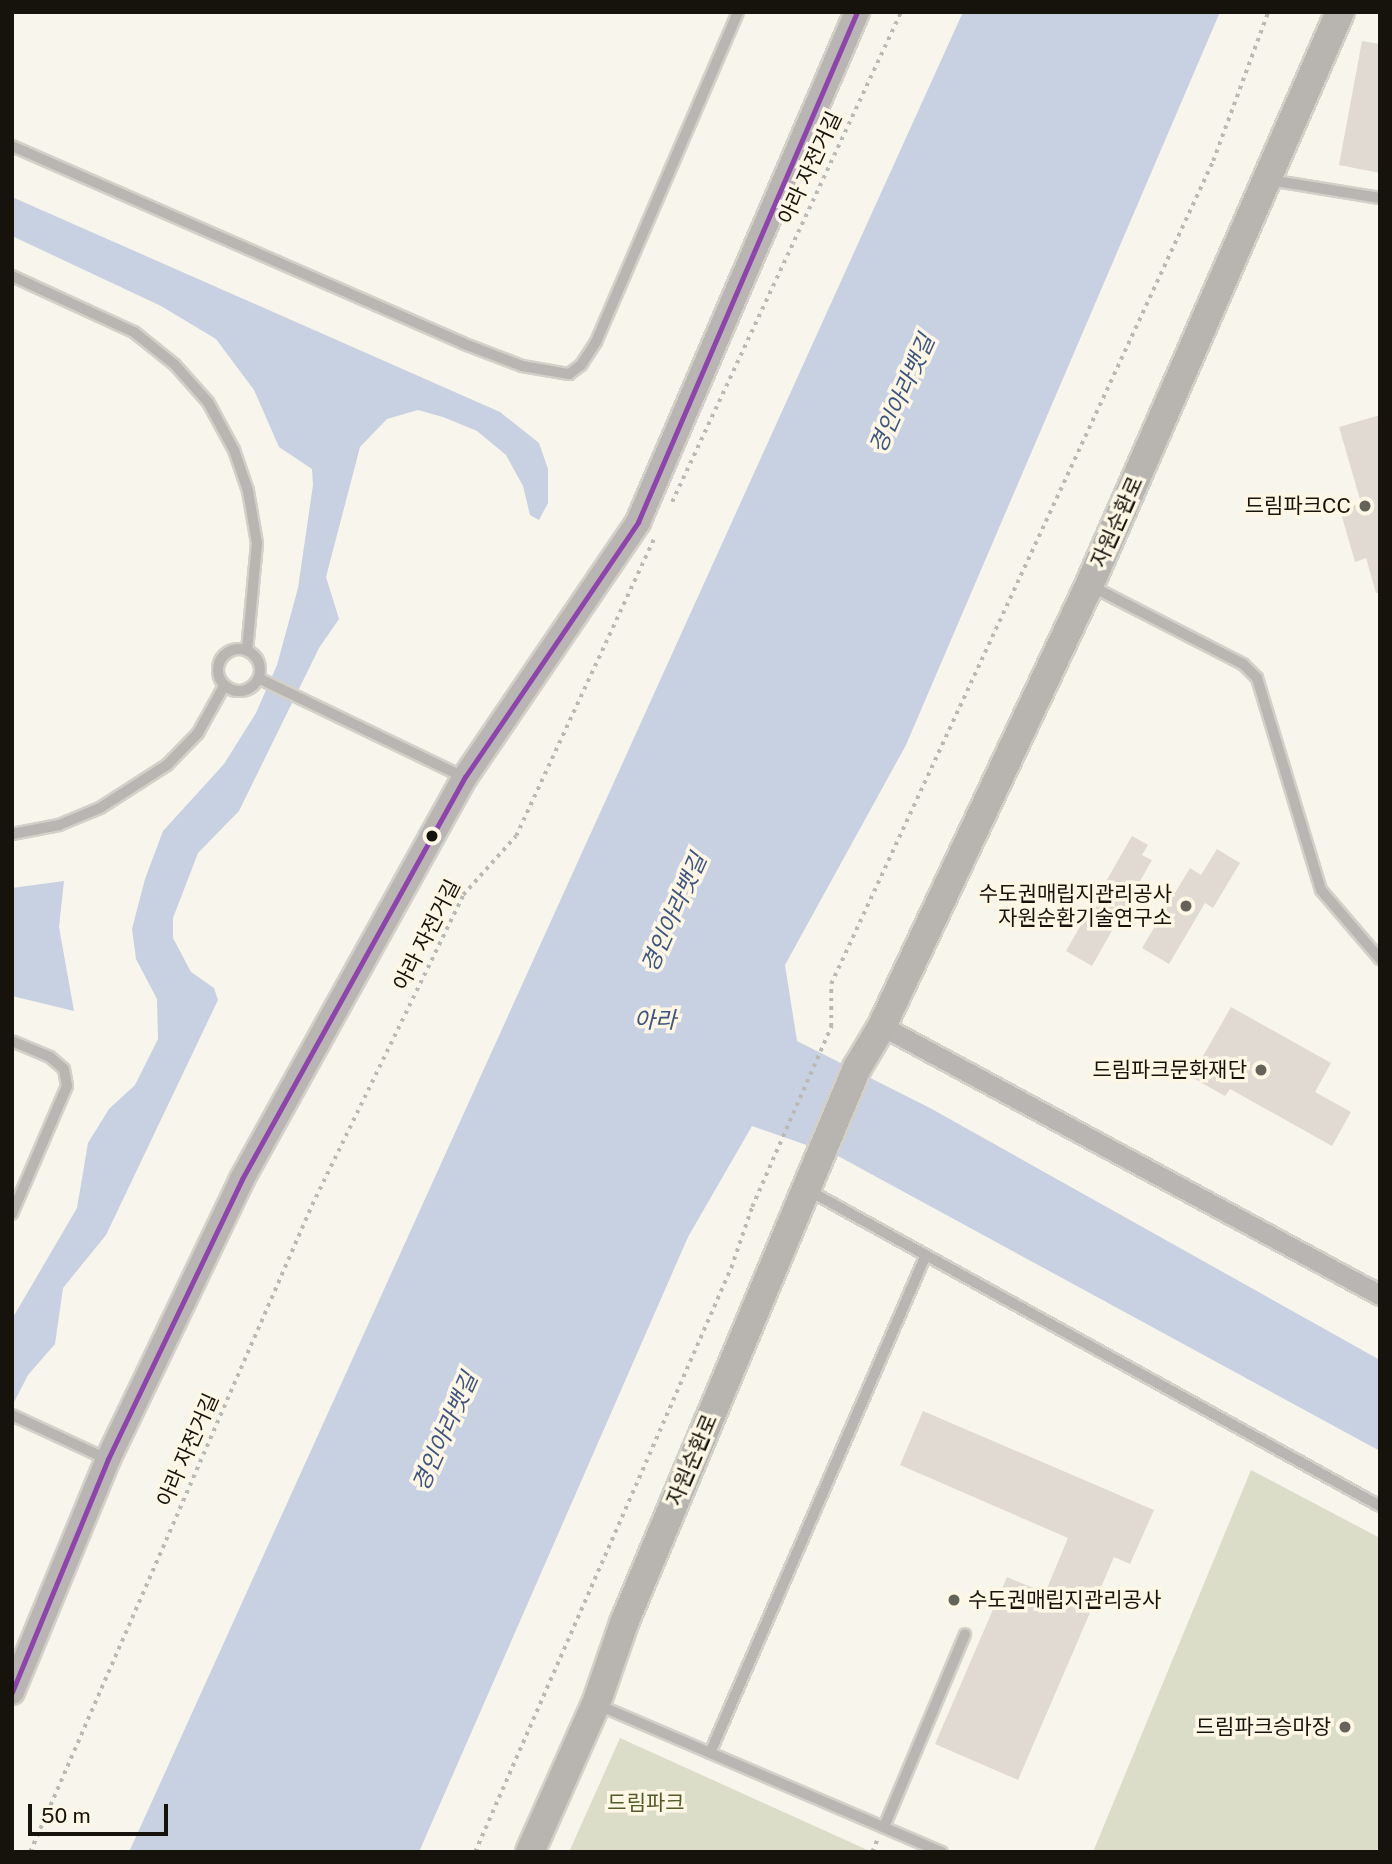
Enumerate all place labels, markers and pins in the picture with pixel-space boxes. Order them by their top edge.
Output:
place label: 드림파크CC [1245,493,1351,519]
marker: 드림파크CC [1357,498,1373,514]
unlabelled marker [425,829,439,843]
place label: 수도권매립지관리공사 자원순환기술연구소 [979,881,1172,931]
marker: 수도권매립지관리공사 자원순환기술연구소 [1178,898,1194,914]
place label: 드림파크문화재단 [1092,1057,1247,1083]
marker: 드림파크문화재단 [1253,1062,1269,1078]
place label: 수도권매립지관리공사 [968,1587,1161,1613]
marker: 수도권매립지관리공사 [946,1592,962,1608]
place label: 드림파크승마장 [1196,1714,1331,1740]
marker: 드림파크승마장 [1337,1719,1353,1735]

